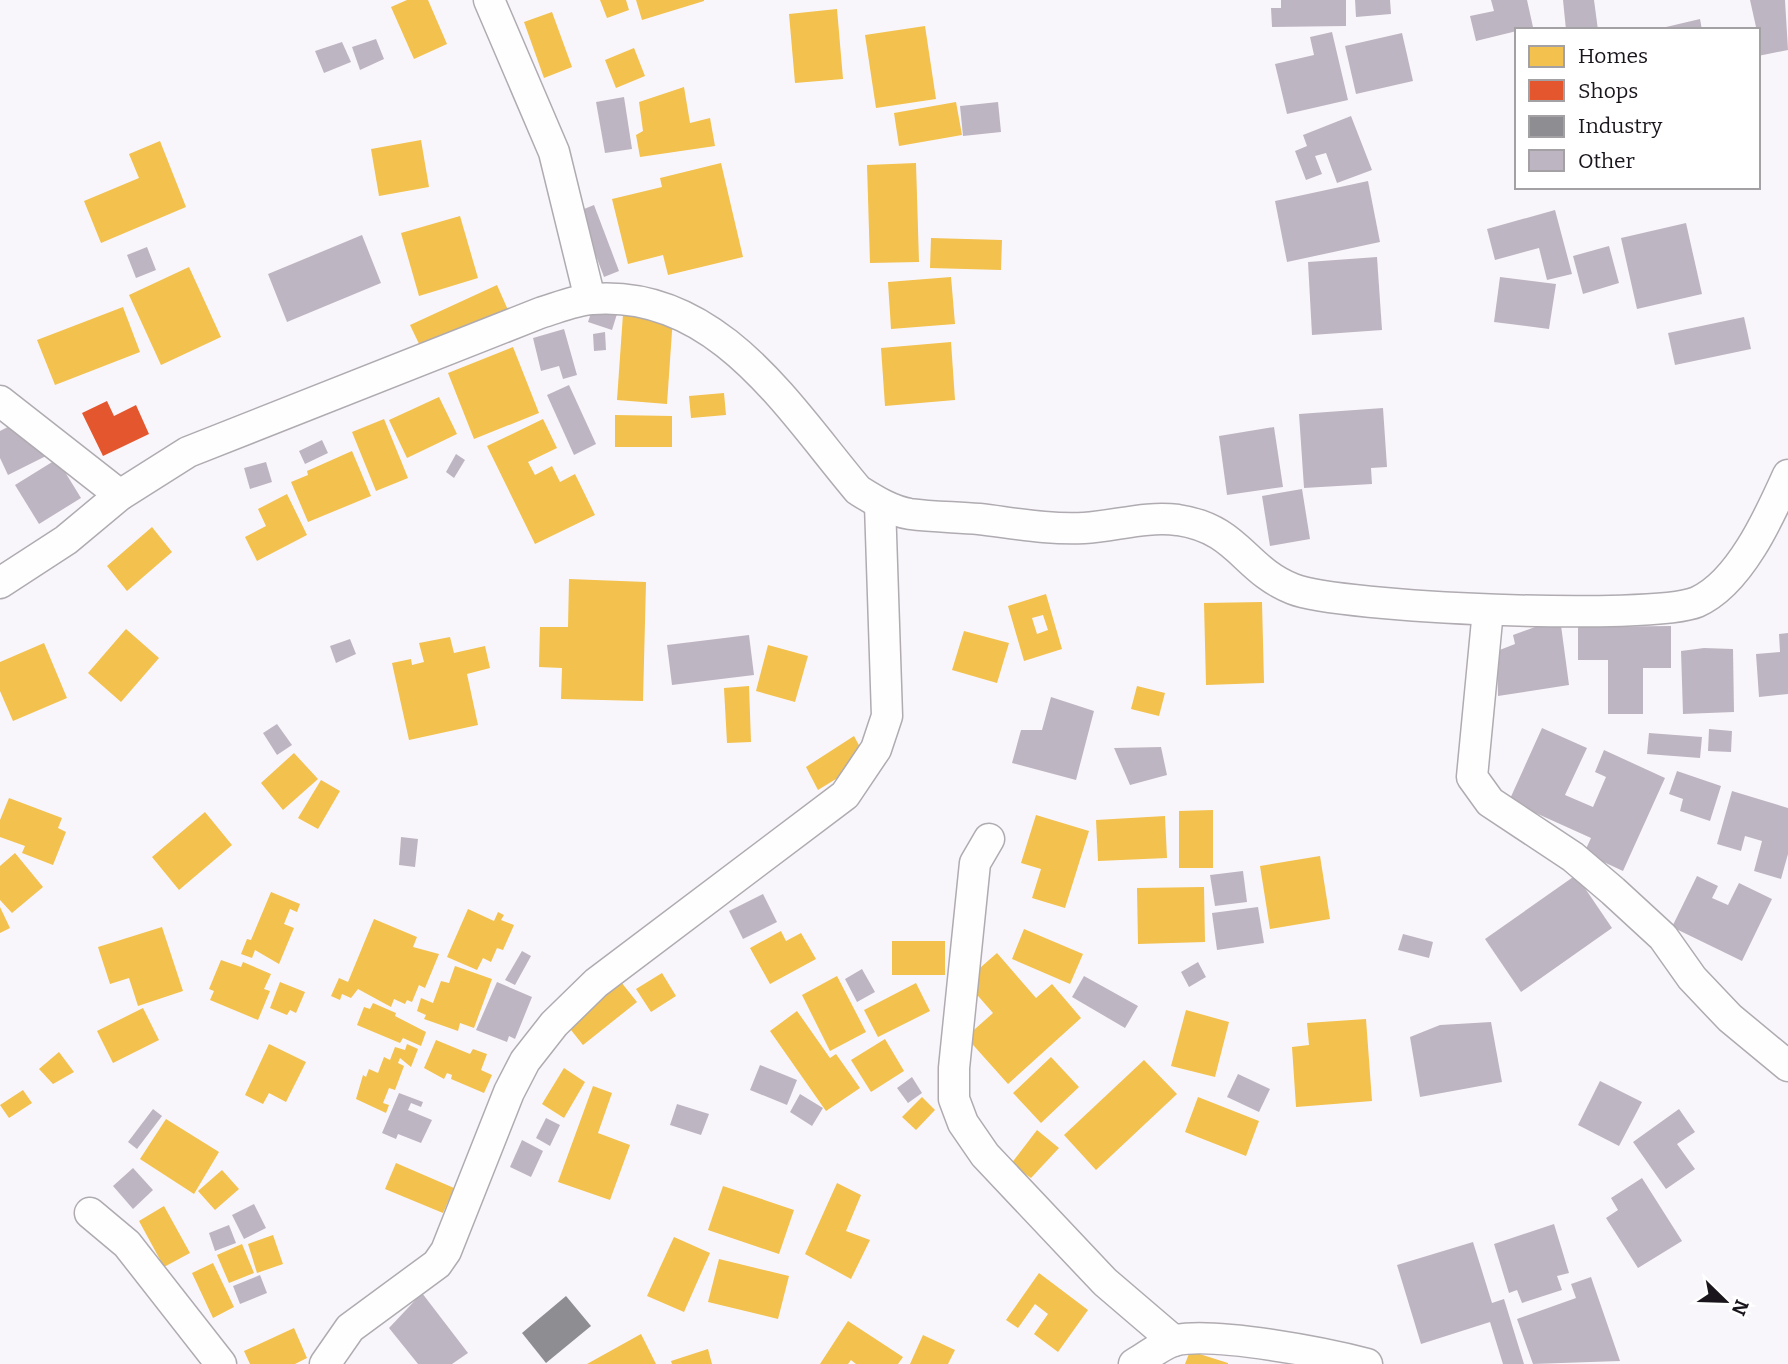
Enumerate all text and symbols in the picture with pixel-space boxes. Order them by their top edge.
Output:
legend [1515,28,1760,189]
text: Homes [1578,43,1648,69]
text: Shops [1578,78,1638,104]
text: Industry [1578,113,1663,139]
text: Other [1578,148,1635,174]
north arrow [1690,1266,1760,1336]
text: N [1727,1296,1754,1319]

